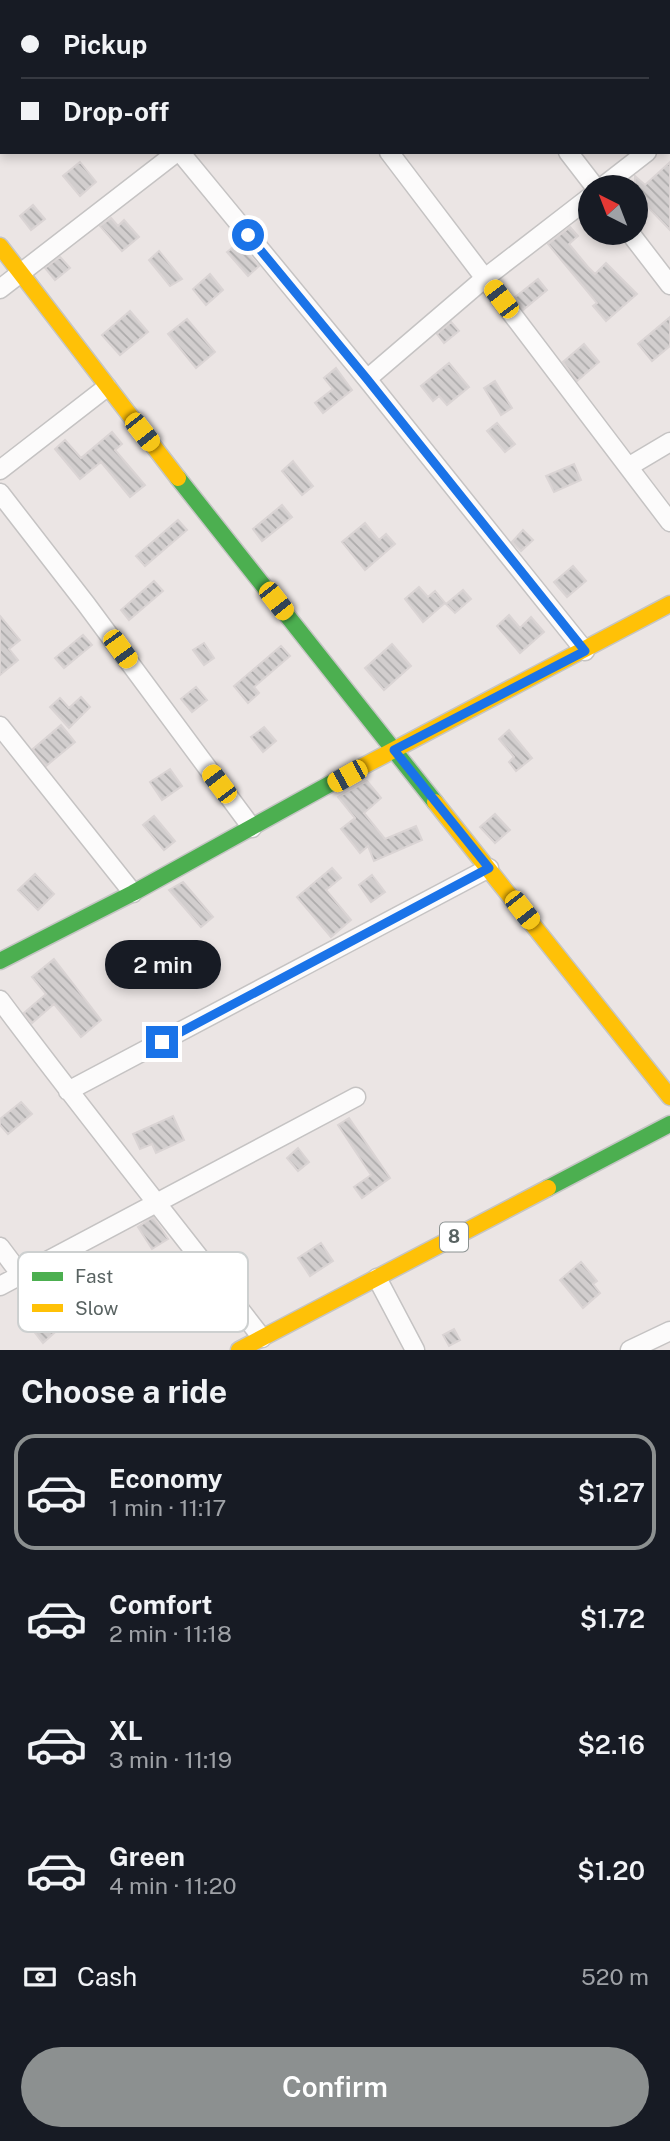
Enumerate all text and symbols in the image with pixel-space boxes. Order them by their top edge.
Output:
text: Pickup [63,29,147,60]
text: Drop-off [63,96,169,127]
north arrow [578,175,648,245]
map controls [578,175,648,245]
route start [232,219,264,251]
car [480,276,523,322]
car [121,409,164,455]
car [255,578,298,624]
car [100,626,141,672]
car [324,757,371,795]
car [198,761,241,807]
car [501,887,544,933]
callout: 2 min [104,940,220,990]
text: 2 min [133,951,193,978]
route end [146,1026,178,1058]
road number: 8 [440,1222,468,1252]
legend [18,1252,248,1332]
text: Fast [75,1265,113,1287]
text: Slow [75,1297,119,1319]
text: Choose a ride [21,1373,227,1410]
icon: car [25,1461,88,1524]
text: Economy [109,1463,222,1494]
text: $1.27 [578,1477,645,1508]
text: 1 min · 11:17 [109,1494,226,1521]
icon: car [25,1587,88,1650]
text: Comfort [109,1589,212,1620]
text: $1.72 [580,1603,645,1634]
text: 2 min · 11:18 [109,1620,232,1647]
icon: car [25,1713,88,1776]
text: XL [109,1715,143,1746]
text: $2.16 [577,1729,645,1760]
text: 3 min · 11:19 [109,1746,232,1773]
icon: car [25,1839,88,1902]
text: Green [109,1841,185,1872]
text: $1.20 [577,1855,645,1886]
text: 4 min · 11:20 [109,1872,237,1899]
icon: cash [21,1958,59,1996]
text: Cash [77,1961,137,1992]
text: 520 m [581,1963,649,1990]
button: Confirm [21,2047,649,2127]

